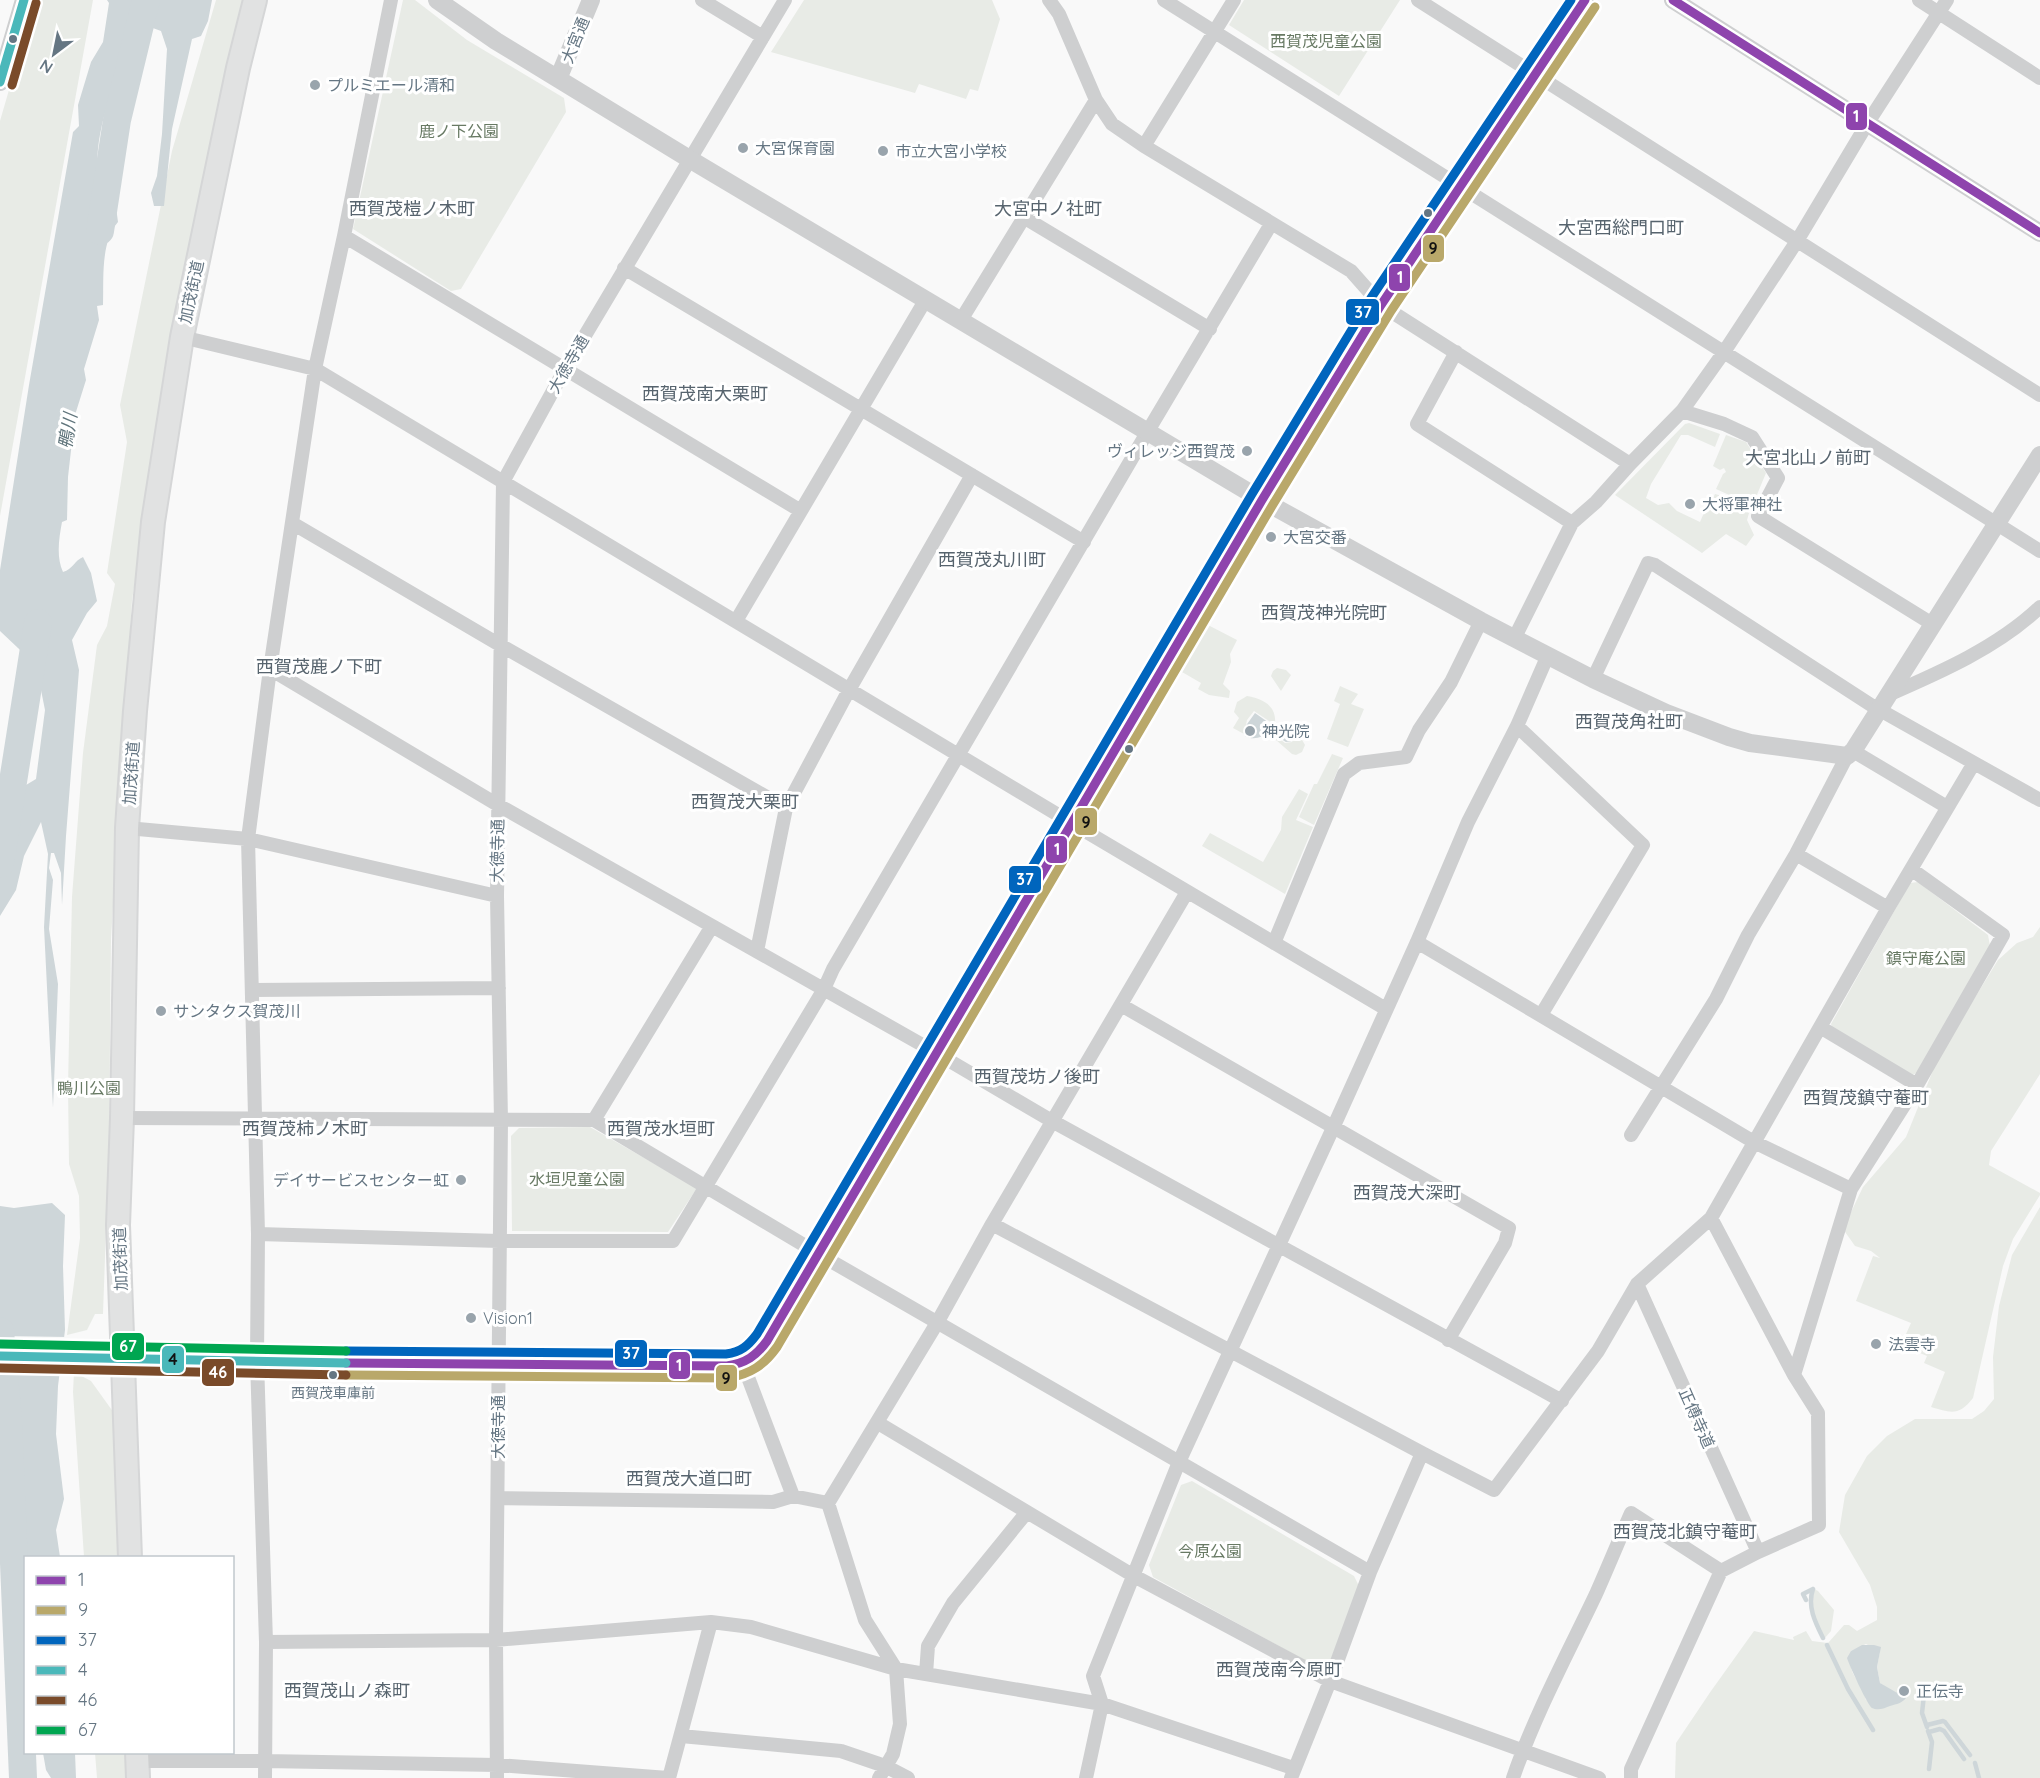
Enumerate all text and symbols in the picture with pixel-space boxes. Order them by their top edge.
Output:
street label: 大宮通 [557,14,593,66]
north arrow [24,24,84,84]
park label: 西賀茂児童公園 [1270,31,1382,51]
unlabelled marker [7,33,19,45]
text: N [36,55,56,78]
place label: プルミエール清和 [327,75,455,95]
marker: プルミエール清和 [308,78,322,92]
line badge: 1 [1845,102,1868,131]
text: 1 [1853,106,1859,126]
park label: 鹿ノ下公園 [419,121,499,141]
place label: 大宮保育園 [755,138,835,158]
marker: 大宮保育園 [736,141,750,155]
place label: 市立大宮小学校 [895,141,1007,161]
marker: 市立大宮小学校 [876,144,890,158]
district label: 西賀茂榿ノ木町 [349,197,475,220]
district label: 大宮中ノ社町 [994,197,1102,220]
unlabelled marker [1422,207,1434,219]
district label: 大宮西総門口町 [1558,216,1684,239]
line badge: 9 [1422,234,1445,263]
text: 9 [1428,238,1438,258]
street label: 加茂街道 [175,259,207,325]
line badge: 1 [1388,263,1411,292]
text: 1 [1397,267,1403,287]
line badge: 37 [1345,298,1380,326]
text: 37 [1354,302,1372,322]
street label: 大徳寺通 [543,331,593,397]
district label: 西賀茂南大栗町 [642,382,768,405]
water label: 鴨川 [53,409,82,450]
place label: ヴィレッジ西賀茂 [1107,441,1235,461]
marker: ヴィレッジ西賀茂 [1240,444,1254,458]
district label: 大宮北山ノ前町 [1745,446,1871,469]
place label: 大将軍神社 [1702,494,1782,514]
marker: 大将軍神社 [1683,497,1697,511]
place label: 大宮交番 [1283,527,1347,547]
marker: 大宮交番 [1264,530,1278,544]
district label: 西賀茂丸川町 [938,548,1046,571]
district label: 西賀茂神光院町 [1261,601,1387,624]
district label: 西賀茂鹿ノ下町 [256,655,382,678]
district label: 西賀茂角社町 [1575,710,1683,733]
place label: 神光院 [1262,721,1310,741]
marker: 神光院 [1243,724,1257,738]
street label: 加茂街道 [119,740,143,806]
unlabelled marker [1123,743,1135,755]
district label: 西賀茂大栗町 [691,790,799,813]
line badge: 9 [1074,807,1098,836]
text: 9 [1081,812,1091,832]
street label: 大徳寺通 [486,819,508,883]
line badge: 1 [1045,835,1068,864]
text: 1 [1054,839,1060,859]
line badge: 37 [1008,865,1042,894]
text: 37 [1016,869,1034,889]
park label: 鎮守庵公園 [1886,948,1966,968]
place label: サンタクス賀茂川 [173,1001,301,1021]
marker: サンタクス賀茂川 [154,1004,168,1018]
district label: 西賀茂坊ノ後町 [974,1065,1100,1088]
park label: 鴨川公園 [57,1078,121,1098]
district label: 西賀茂鎮守菴町 [1803,1086,1929,1109]
district label: 西賀茂柿ノ木町 [242,1117,368,1140]
district label: 西賀茂水垣町 [607,1117,715,1140]
park label: 水垣児童公園 [529,1169,625,1189]
place label: デイサービスセンター虹 [273,1170,449,1190]
marker: デイサービスセンター虹 [454,1173,468,1187]
district label: 西賀茂大深町 [1353,1181,1461,1204]
street label: 加茂街道 [109,1227,131,1291]
place label: Vision1 [483,1308,533,1328]
marker: Vision1 [464,1311,478,1325]
line badge: 67 [111,1332,145,1361]
place label: 法雲寺 [1888,1334,1936,1354]
text: 67 [119,1336,137,1356]
marker: 法雲寺 [1869,1337,1883,1351]
line badge: 37 [614,1339,648,1368]
text: 37 [622,1343,640,1363]
line badge: 4 [161,1345,185,1374]
text: 4 [168,1349,178,1369]
line badge: 1 [668,1351,691,1380]
text: 1 [676,1355,682,1375]
line badge: 46 [201,1358,235,1387]
text: 46 [209,1362,227,1382]
line badge: 9 [715,1364,738,1392]
text: 9 [721,1368,731,1388]
marker: 西賀茂車庫前 [327,1369,339,1381]
place label: 西賀茂車庫前 [291,1384,375,1402]
street label: 正傅寺道 [1675,1385,1719,1451]
street label: 大徳寺通 [488,1395,508,1459]
district label: 西賀茂大道口町 [626,1467,752,1490]
district label: 西賀茂北鎮守菴町 [1613,1520,1757,1543]
park label: 今原公園 [1178,1541,1242,1561]
legend [24,1556,234,1754]
text: 1 [78,1568,85,1591]
text: 9 [78,1598,88,1621]
text: 37 [78,1628,97,1651]
text: 4 [78,1658,88,1681]
district label: 西賀茂南今原町 [1216,1658,1342,1681]
district label: 西賀茂山ノ森町 [284,1679,410,1702]
place label: 正伝寺 [1916,1681,1964,1701]
marker: 正伝寺 [1897,1684,1911,1698]
text: 46 [78,1688,97,1711]
text: 67 [78,1718,97,1741]

